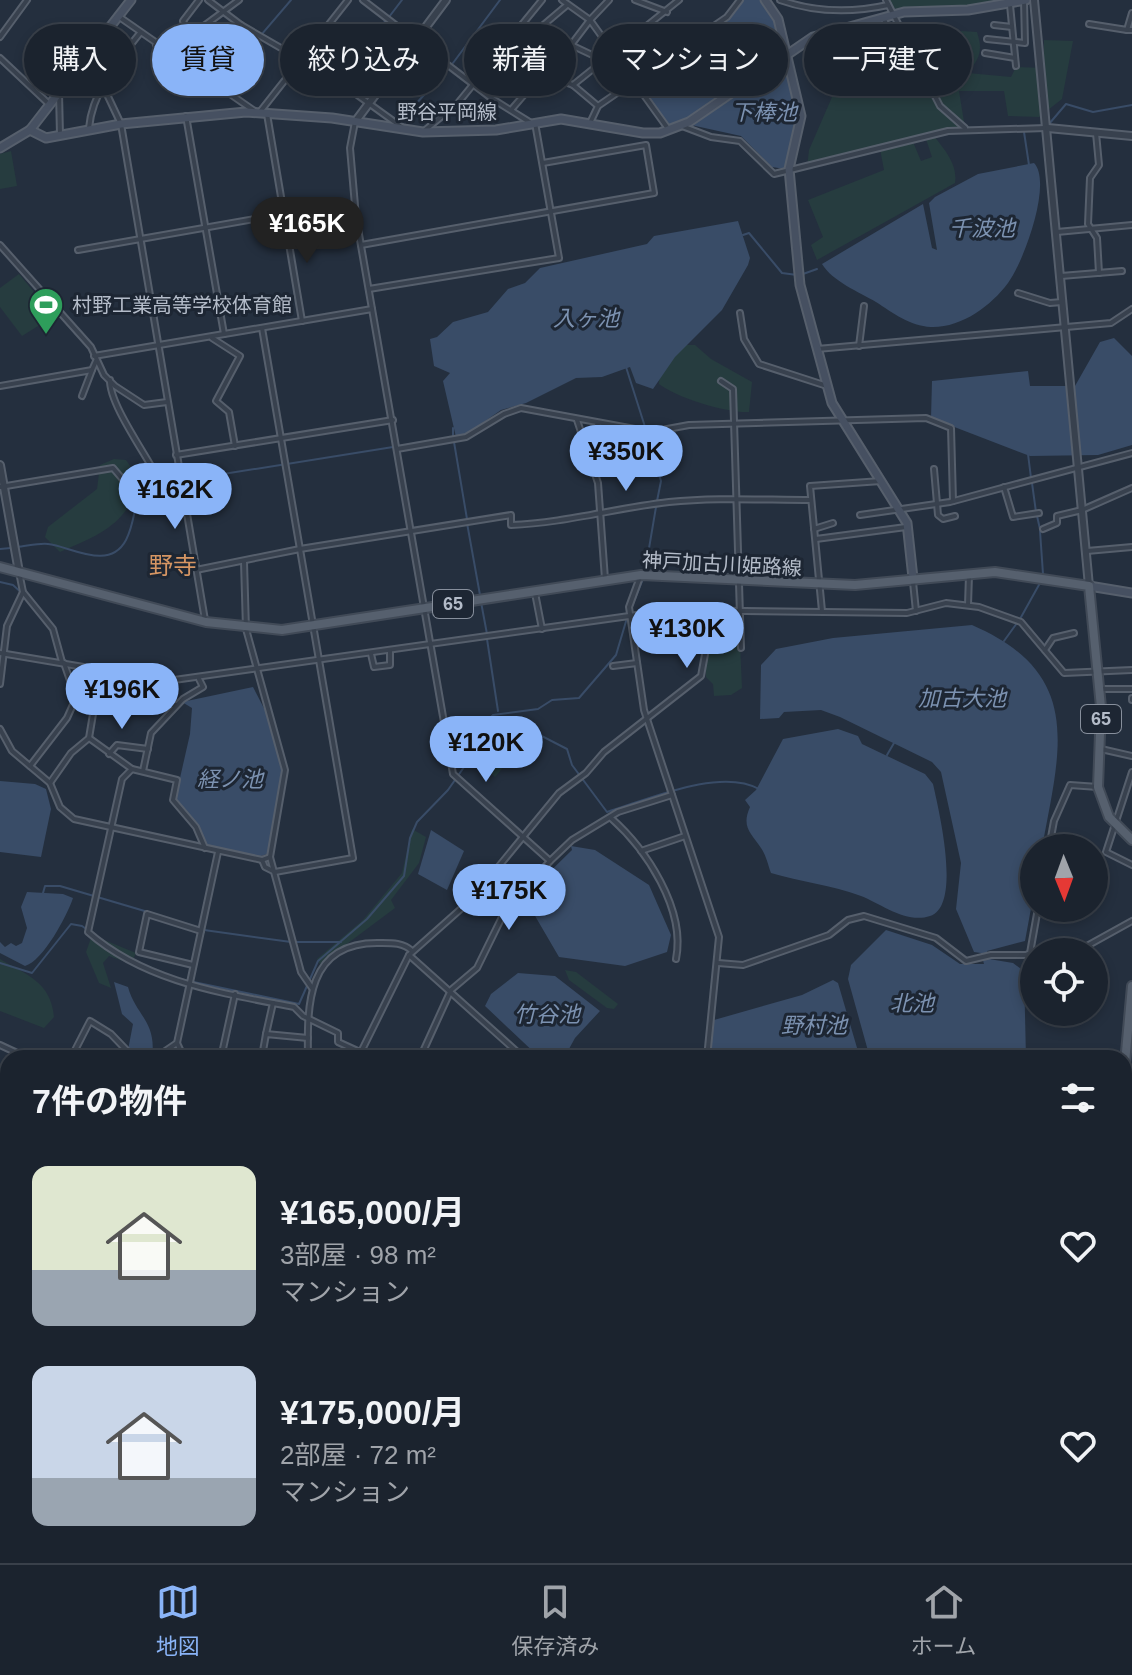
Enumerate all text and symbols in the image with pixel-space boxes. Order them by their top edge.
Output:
chip: 購入 [24,24,136,96]
chip: 賃貸 [152,24,264,96]
chip: 絞り込み [280,24,448,96]
chip: 新着 [464,24,576,96]
chip: マンション [592,24,788,96]
chip: 一戸建て [804,24,972,96]
water label: 下棒池 [731,100,799,125]
street label: 野谷平岡線 [397,101,497,123]
pin: ¥165K [251,197,363,265]
text: ¥165K [269,208,345,238]
water label: 千波池 [949,216,1017,241]
sports icon: 村野工業高等学校体育館 [27,286,65,336]
place label: 村野工業高等学校体育館 [72,294,292,316]
water label: 入ヶ池 [553,306,621,331]
pin: ¥350K [570,425,682,493]
text: ¥350K [588,436,664,466]
pin: ¥162K [119,463,231,531]
text: ¥162K [137,474,213,504]
street label: 神戸加古川姫路線 [642,549,802,579]
district label: 野寺 [149,552,197,579]
road number: 65 [433,590,473,618]
pin: ¥130K [631,602,743,670]
text: ¥130K [649,613,725,643]
pin: ¥196K [66,663,178,731]
text: ¥196K [84,674,160,704]
water label: 加古大池 [918,686,1008,711]
road number: 65 [1081,705,1121,733]
pin: ¥120K [430,716,542,784]
text: ¥120K [448,727,524,757]
water label: 経ノ池 [197,767,265,792]
north arrow [1020,834,1108,922]
map controls [1020,834,1108,1026]
pin: ¥175K [453,864,565,932]
text: ¥175K [471,875,547,905]
button: locate [1020,938,1108,1026]
water label: 北池 [890,991,936,1016]
water label: 竹谷池 [514,1002,582,1027]
water label: 野村池 [781,1013,849,1038]
icon: filters [1056,1076,1100,1120]
text: 7件の物件 [32,1082,187,1120]
text: ¥165,000/月 [280,1193,465,1231]
icon: home [96,1198,192,1294]
icon: heart [1056,1224,1100,1268]
text: 3部屋 · 98 m² [280,1240,436,1270]
text: マンション [280,1277,410,1307]
text: ¥175,000/月 [280,1393,465,1431]
icon: home [96,1398,192,1494]
icon: heart [1056,1424,1100,1468]
text: 2部屋 · 72 m² [280,1440,436,1470]
text: マンション [280,1477,410,1507]
tab: 地図 [156,1580,200,1660]
tab: 保存済み [511,1580,599,1660]
tab: ホーム [911,1580,976,1660]

